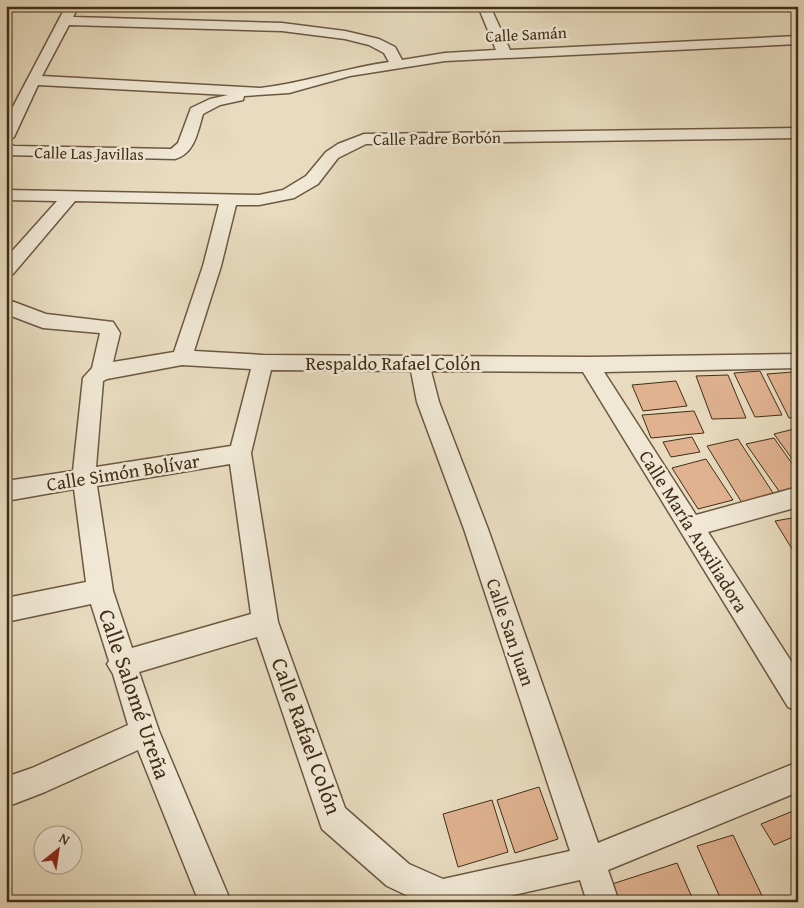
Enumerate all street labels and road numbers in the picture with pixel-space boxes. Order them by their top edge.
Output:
street label: Calle Samán [485,20,567,48]
street label: Calle Padre Borbón [373,125,501,151]
street label: Calle Las Javillas [34,140,144,166]
street label: Respaldo Rafael Colón [305,349,481,377]
street label: Calle María Auxiliadora [633,444,755,618]
street label: Calle Simón Bolívar [44,446,202,498]
street label: Calle San Juan [480,574,543,690]
street label: Calle Salomé Ureña [91,605,179,784]
street label: Calle Rafael Colón [264,653,350,819]

